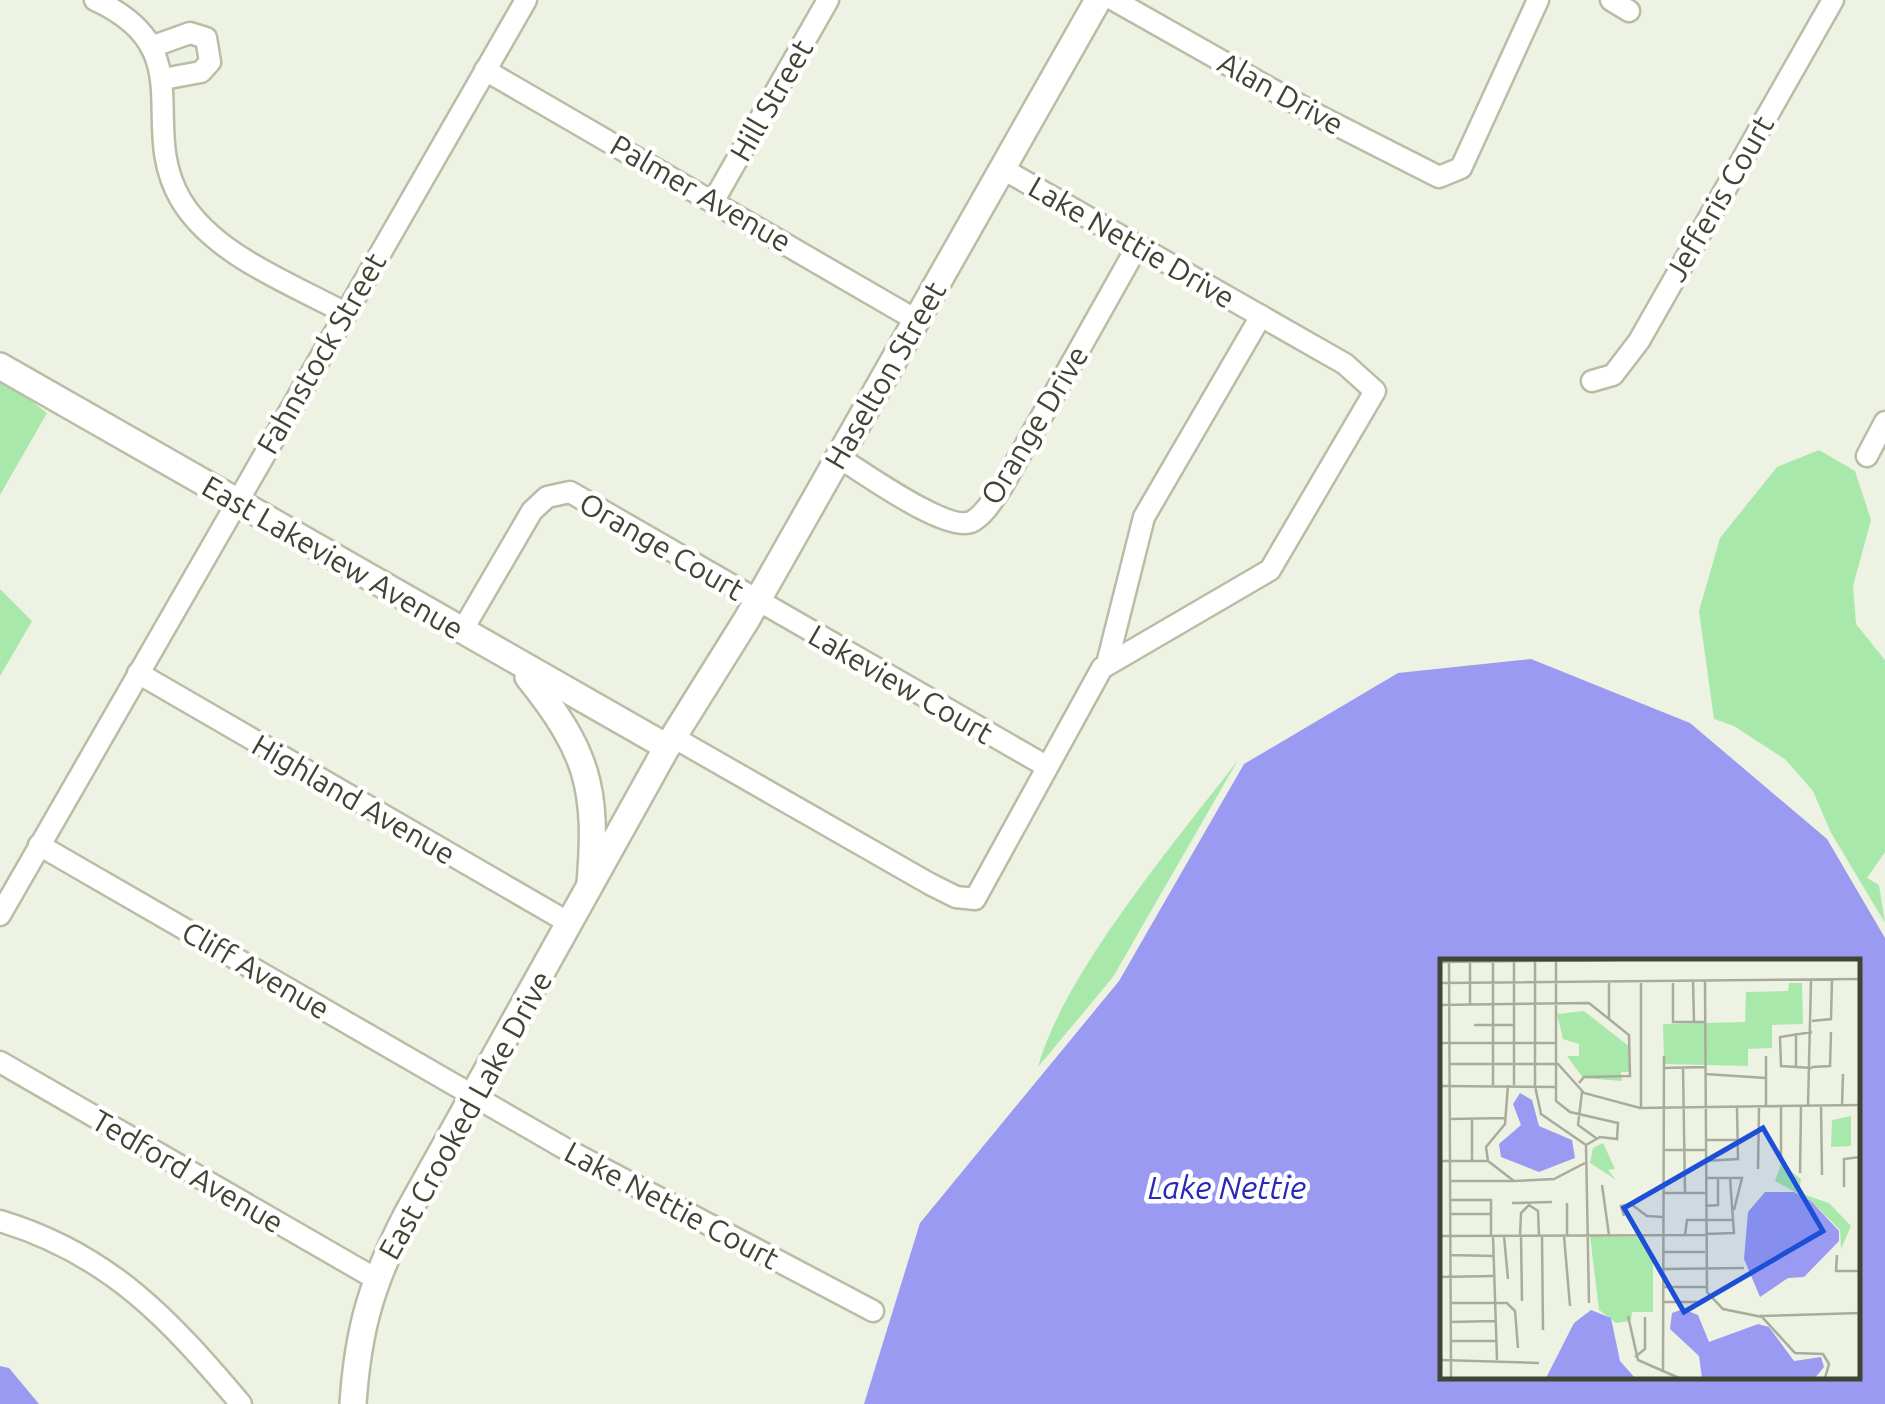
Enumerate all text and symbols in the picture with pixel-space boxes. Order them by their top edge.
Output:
street label: Hill Street [723,33,819,167]
street label: Alan Drive [1213,45,1349,141]
street label: Jefferis Court [1658,109,1780,287]
street label: Palmer Avenue [605,128,797,258]
street label: Lake Nettie Drive [1023,169,1241,315]
street label: Fahnstock Street [250,246,392,460]
street label: Haselton Street [818,275,953,475]
street label: Orange Drive [973,340,1095,510]
street label: East Lakeview Avenue [197,468,469,646]
street label: Orange Court [574,485,750,607]
street label: Lakeview Court [803,618,999,751]
street label: Highland Avenue [247,727,461,871]
street label: Cliff Avenue [176,914,336,1026]
inset map [1440,959,1860,1379]
street label: East Crooked Lake Drive [372,965,558,1265]
street label: Tedford Avenue [86,1102,290,1240]
street label: Lake Nettie Court [559,1134,785,1276]
water label: Lake Nettie [1148,1169,1306,1205]

